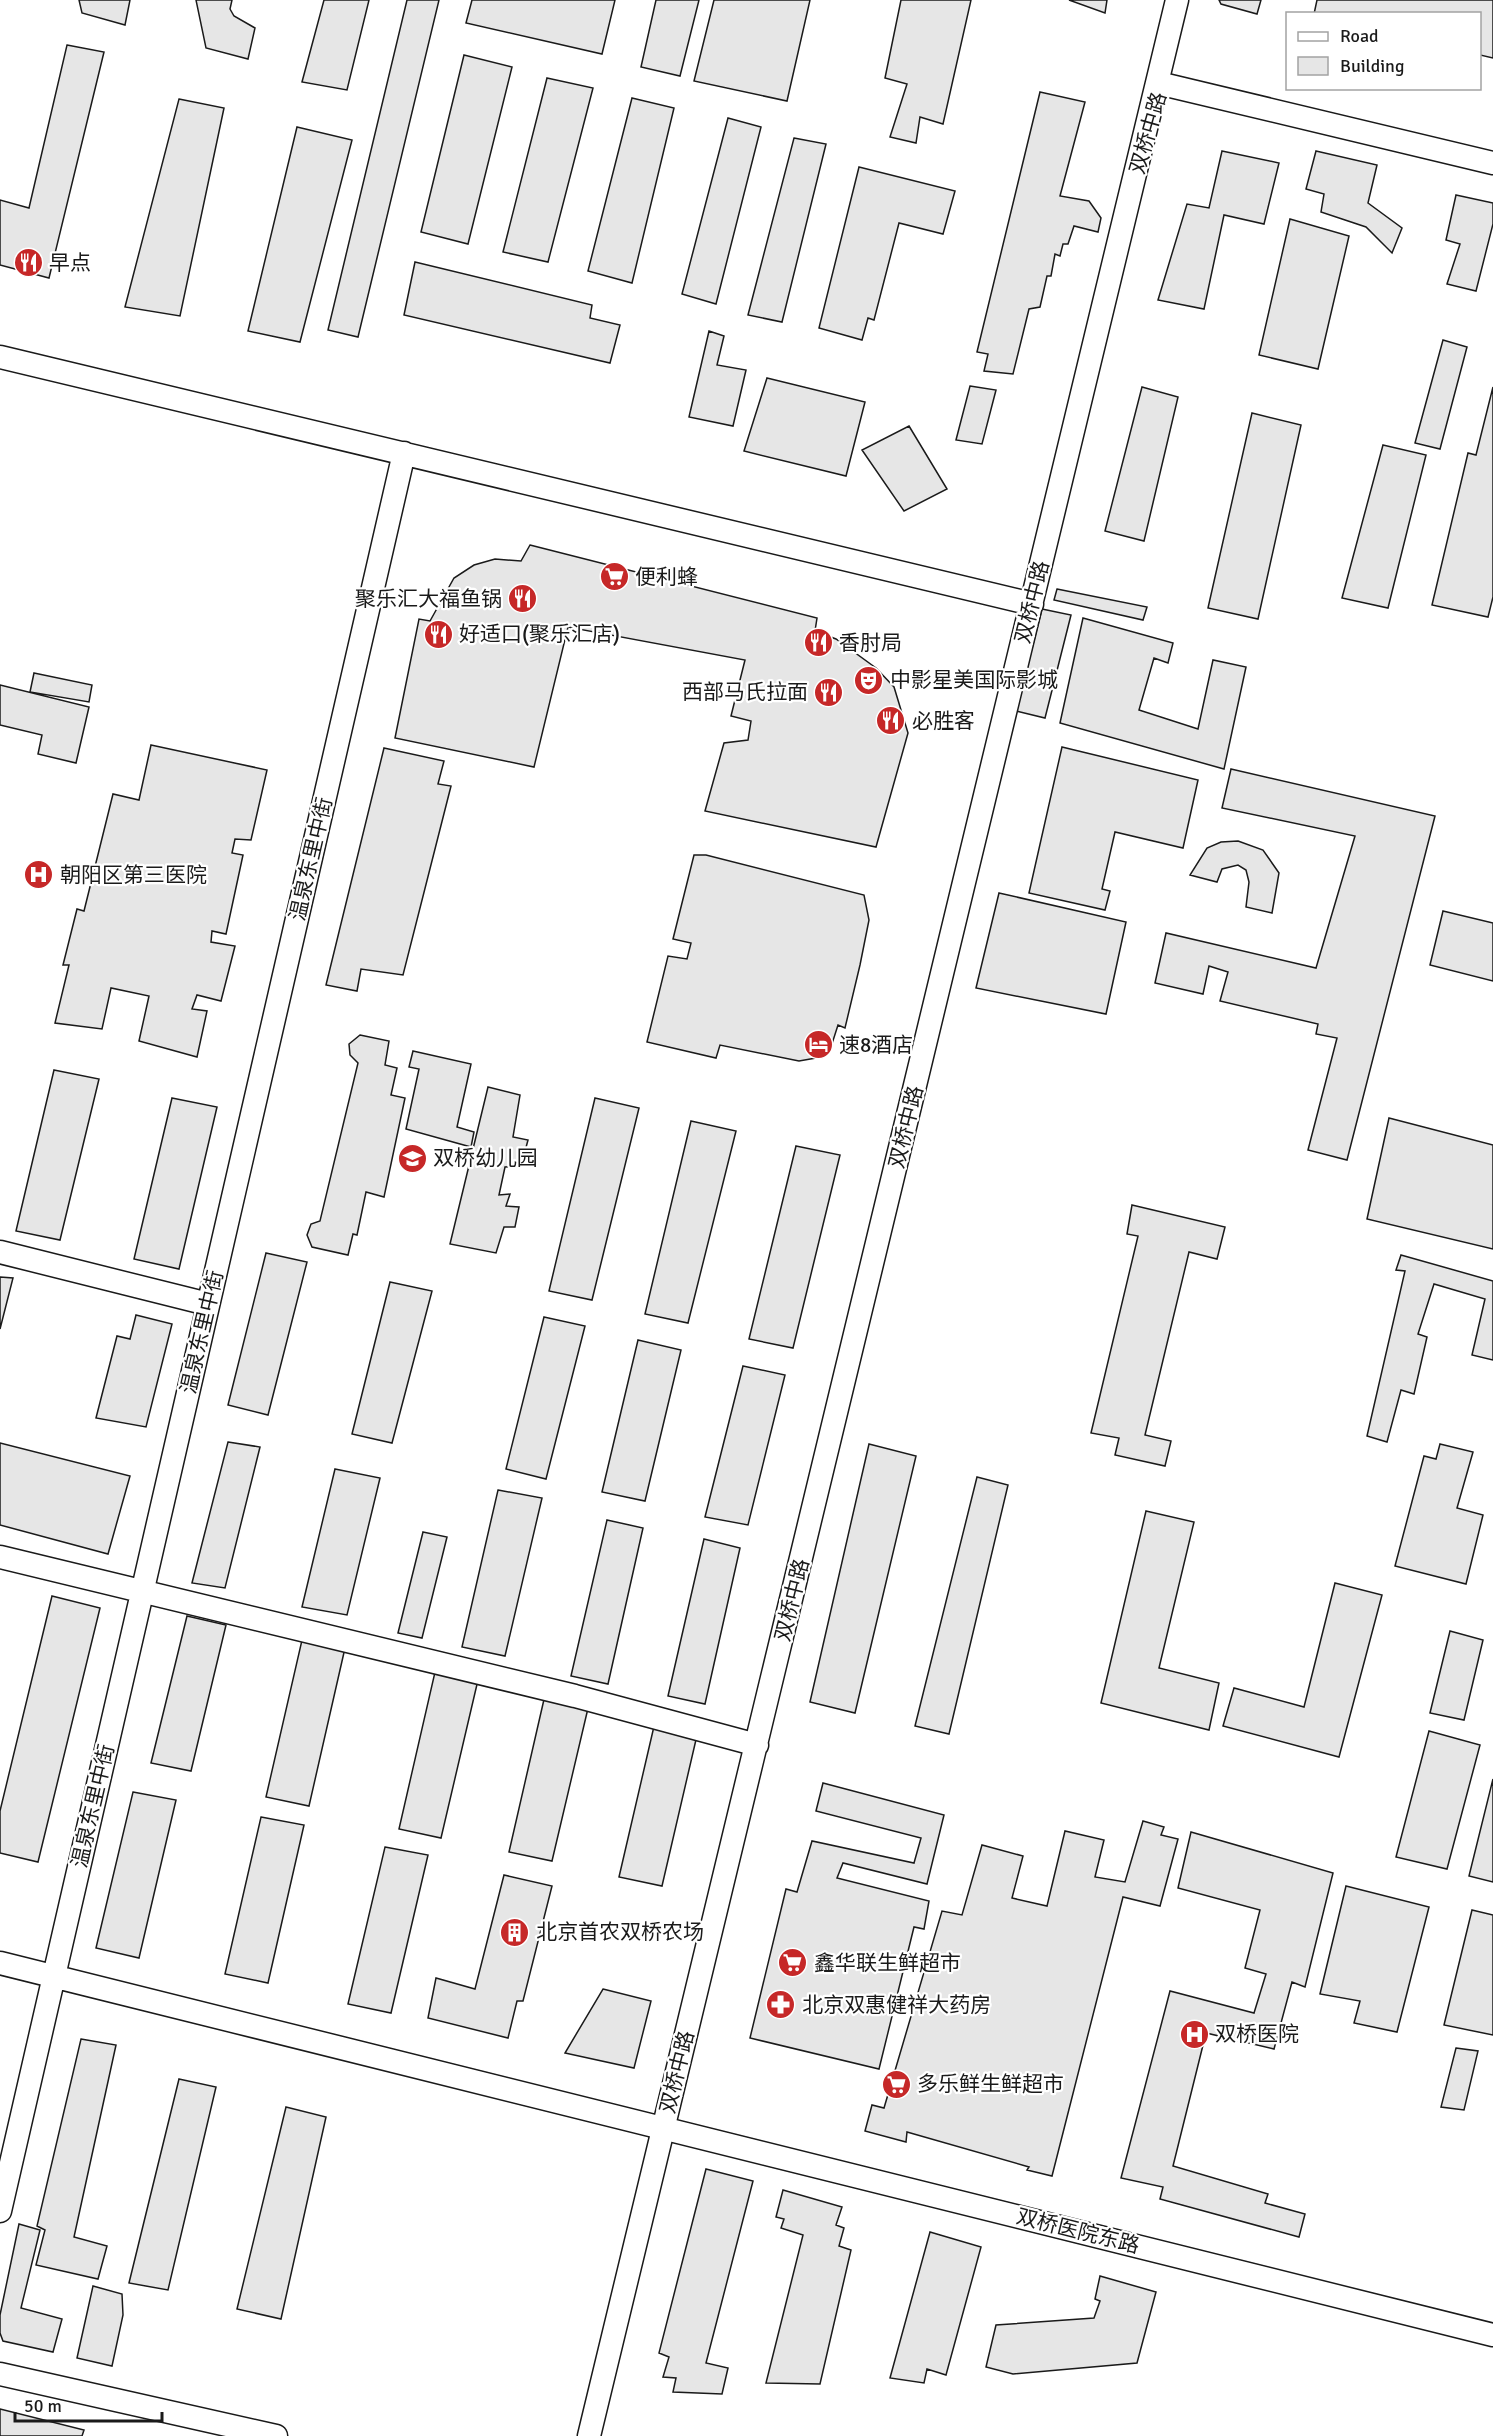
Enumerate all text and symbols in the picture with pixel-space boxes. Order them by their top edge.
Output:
legend [1286,12,1481,90]
text: Road [1340,25,1379,47]
text: Building [1340,55,1404,77]
street label: 双桥中路 [1124,89,1172,177]
restaurant icon: 早点 [12,247,44,279]
place label: 早点 [49,250,91,276]
street label: 双桥中路 [1009,558,1055,646]
supermarket icon: 便利蜂 [598,561,630,593]
place label: 便利蜂 [635,564,698,590]
restaurant icon: 聚乐汇大福鱼锅 [507,583,539,615]
place label: 聚乐汇大福鱼锅 [355,586,502,612]
restaurant icon: 好适口(聚乐汇店) [422,618,454,650]
place label: 好适口(聚乐汇店) [459,621,620,647]
restaurant icon: 香肘局 [802,627,834,659]
place label: 香肘局 [839,630,902,656]
theatre icon: 中影星美国际影城 [853,664,885,696]
place label: 中影星美国际影城 [890,667,1058,693]
restaurant icon: 西部马氏拉面 [813,676,845,708]
place label: 西部马氏拉面 [682,679,808,705]
restaurant icon: 必胜客 [875,705,907,737]
place label: 必胜客 [912,708,975,734]
street label: 温泉东里中街 [284,795,338,923]
hospital icon: 朝阳区第三医院 [23,859,55,891]
place label: 朝阳区第三医院 [60,862,207,888]
hotel icon: 速8酒店 [802,1029,834,1061]
place label: 速8酒店 [839,1032,913,1058]
street label: 双桥中路 [883,1083,929,1171]
school or university icon: 双桥幼儿园 [396,1142,428,1174]
place label: 双桥幼儿园 [433,1145,538,1171]
street label: 温泉东里中街 [175,1268,229,1396]
street label: 双桥中路 [769,1556,815,1644]
street label: 温泉东里中街 [66,1742,120,1870]
building icon: 北京首农双桥农场 [499,1916,531,1948]
place label: 北京首农双桥农场 [536,1919,704,1945]
supermarket icon: 鑫华联生鲜超市 [777,1947,809,1979]
place label: 鑫华联生鲜超市 [814,1950,961,1976]
pharmacy icon: 北京双惠健祥大药房 [765,1989,797,2021]
place label: 北京双惠健祥大药房 [802,1992,991,2018]
hospital icon: 双桥医院 [1178,2018,1210,2050]
place label: 双桥医院 [1215,2021,1299,2047]
street label: 双桥中路 [654,2028,700,2116]
supermarket icon: 多乐鲜生鲜超市 [880,2068,912,2100]
place label: 多乐鲜生鲜超市 [917,2071,1064,2097]
street label: 双桥医院东路 [1014,2203,1142,2259]
scale bar [15,2385,162,2423]
text: 50 m [24,2395,62,2417]

